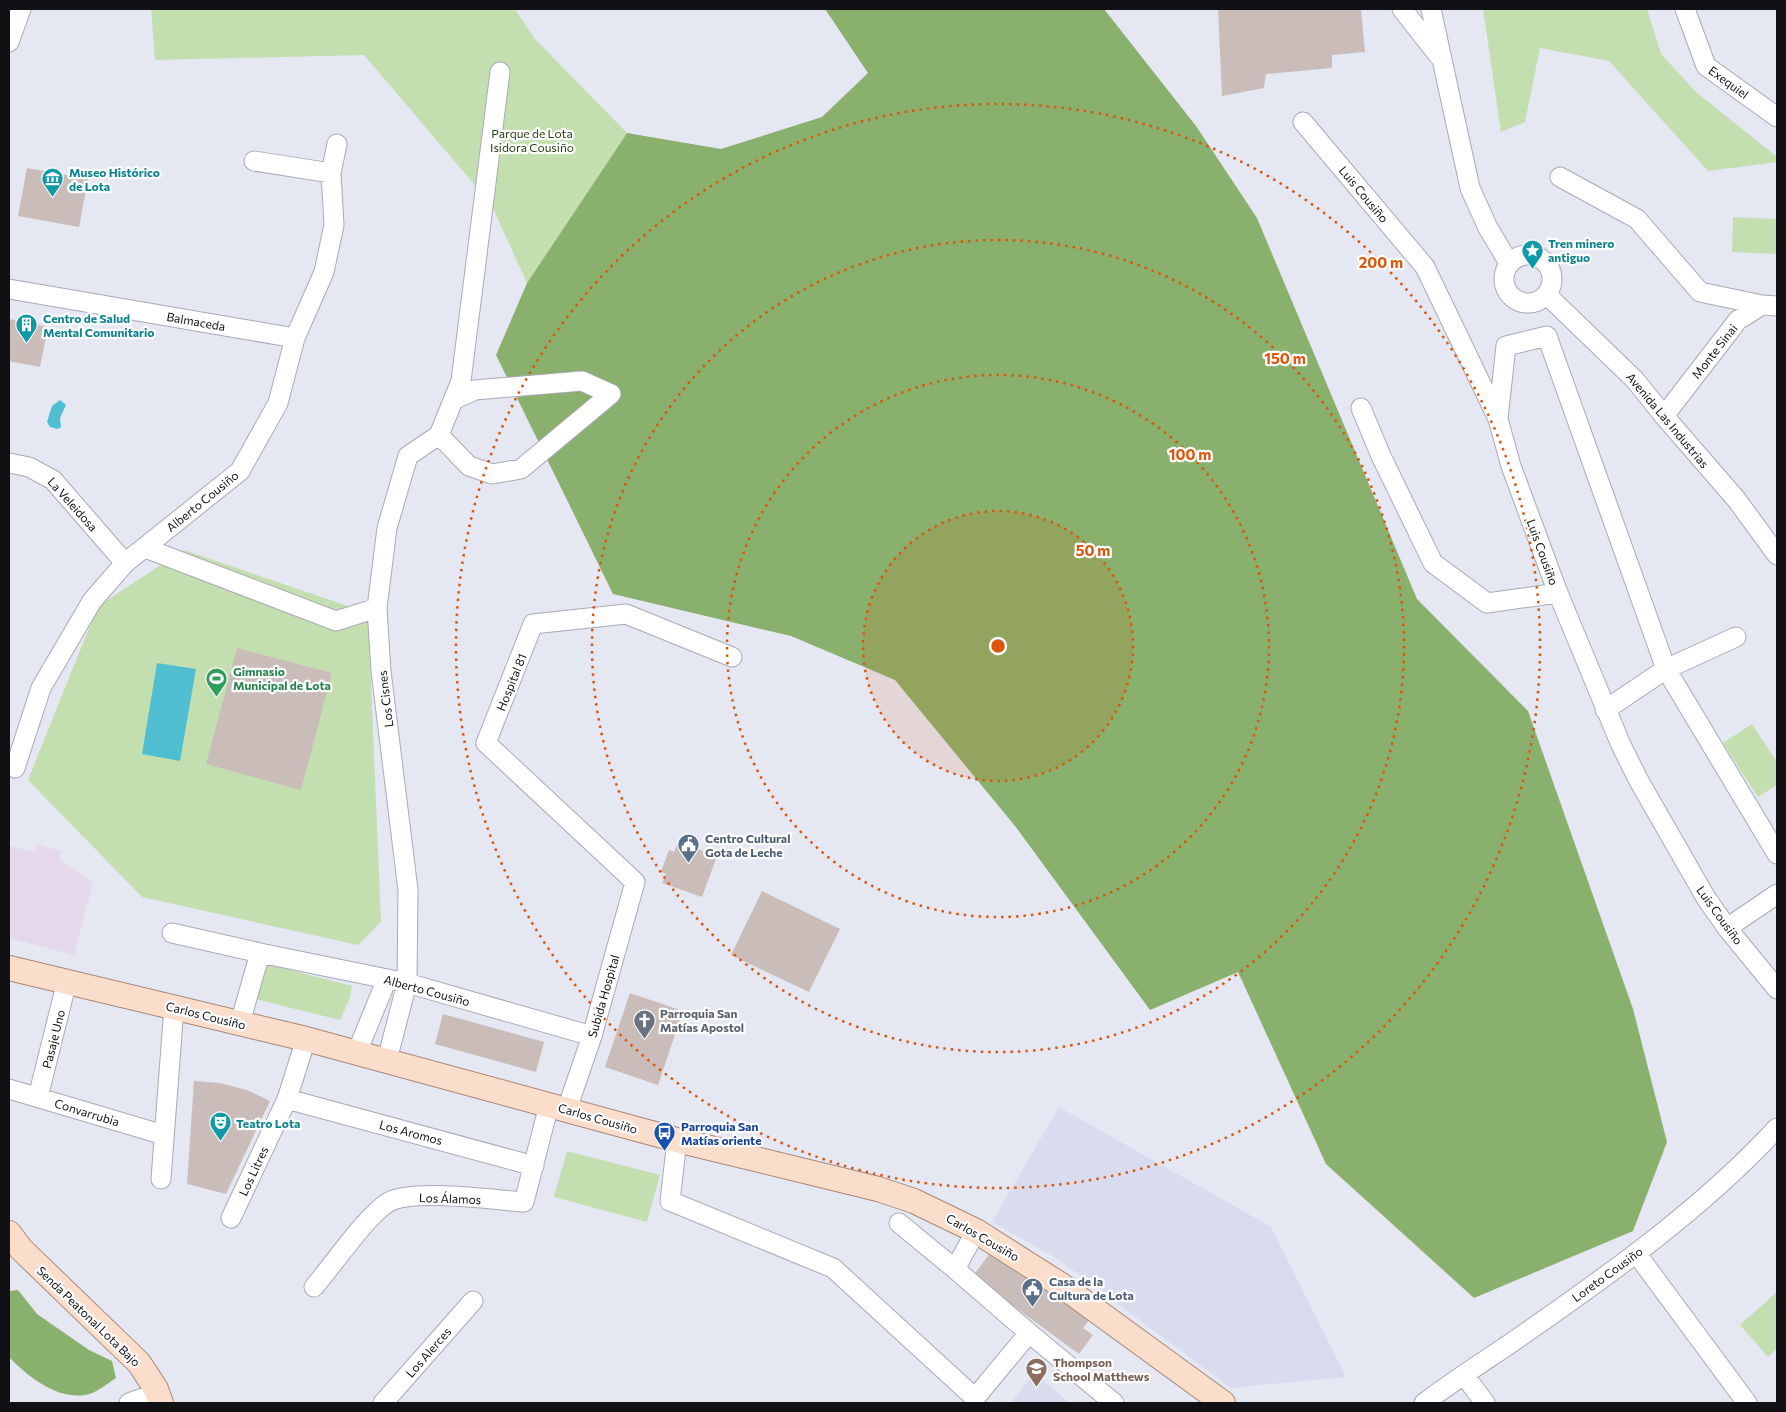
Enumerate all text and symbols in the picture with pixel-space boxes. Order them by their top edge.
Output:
street label: Exequiel [1706,63,1752,101]
park label: Parque de Lota Isidora Cousiño [490,126,574,154]
street label: Luis Cousiño [1336,163,1392,225]
place label: Museo Histórico de Lota [69,165,160,193]
museum icon: Museo Histórico de Lota [41,167,65,198]
place label: Tren minero antiguo [1548,236,1614,264]
place icon: Tren minero antiguo [1520,238,1544,269]
text: 200 m [1359,253,1403,271]
street label: Balmaceda [166,309,226,333]
place label: Centro de Salud Mental Comunitario [43,311,155,339]
building icon: Centro de Salud Mental Comunitario [15,313,39,344]
street label: Monte Sinai [1688,321,1740,381]
text: 150 m [1264,349,1306,367]
street label: Avenida Las Industrias [1624,369,1712,471]
text: 100 m [1169,445,1211,463]
street label: Alberto Cousiño [163,468,241,534]
street label: La Veleidosa [45,474,101,534]
street label: Luis Cousiño [1525,517,1561,587]
text: 50 m [1076,541,1110,559]
centre of rings [989,637,1007,655]
street label: Hospital 81 [493,651,529,713]
place label: Gimnasio Municipal de Lota [233,664,331,692]
sports icon: Gimnasio Municipal de Lota [205,666,229,697]
street label: Los Cisnes [375,670,395,728]
place label: Centro Cultural Gota de Leche [705,831,790,859]
public building icon: Centro Cultural Gota de Leche [677,833,701,864]
street label: Luis Cousiño [1694,883,1746,947]
street label: Subida Hospital [585,953,621,1039]
street label: Alberto Cousiño [382,972,472,1008]
street label: Carlos Cousiño [165,998,247,1032]
place label: Parroquia San Matías Apostol [660,1006,744,1034]
street label: Pasaje Uno [39,1008,67,1070]
church icon: Parroquia San Matías Apostol [632,1008,656,1039]
street label: Convarrubia [53,1095,121,1129]
street label: Carlos Cousiño [557,1100,639,1136]
theatre icon: Teatro Lota [208,1111,232,1142]
place label: Teatro Lota [236,1116,300,1130]
street label: Los Aromos [378,1117,444,1147]
place label: Parroquia San Matías oriente [681,1119,761,1147]
bus stop icon: Parroquia San Matías oriente [653,1121,677,1152]
street label: Los Litres [235,1144,271,1198]
street label: Los Álamos [419,1190,481,1206]
street label: Carlos Cousiño [944,1210,1022,1264]
street label: Loreto Cousiño [1569,1244,1645,1304]
street label: Senda Peatonal Lota Bajo [35,1263,143,1369]
place label: Casa de la Cultura de Lota [1049,1274,1134,1302]
public building icon: Casa de la Cultura de Lota [1021,1276,1045,1307]
street label: Los Alerces [402,1324,454,1380]
place label: Thompson School Matthews [1053,1355,1150,1383]
school or university icon: Thompson School Matthews [1025,1357,1049,1388]

